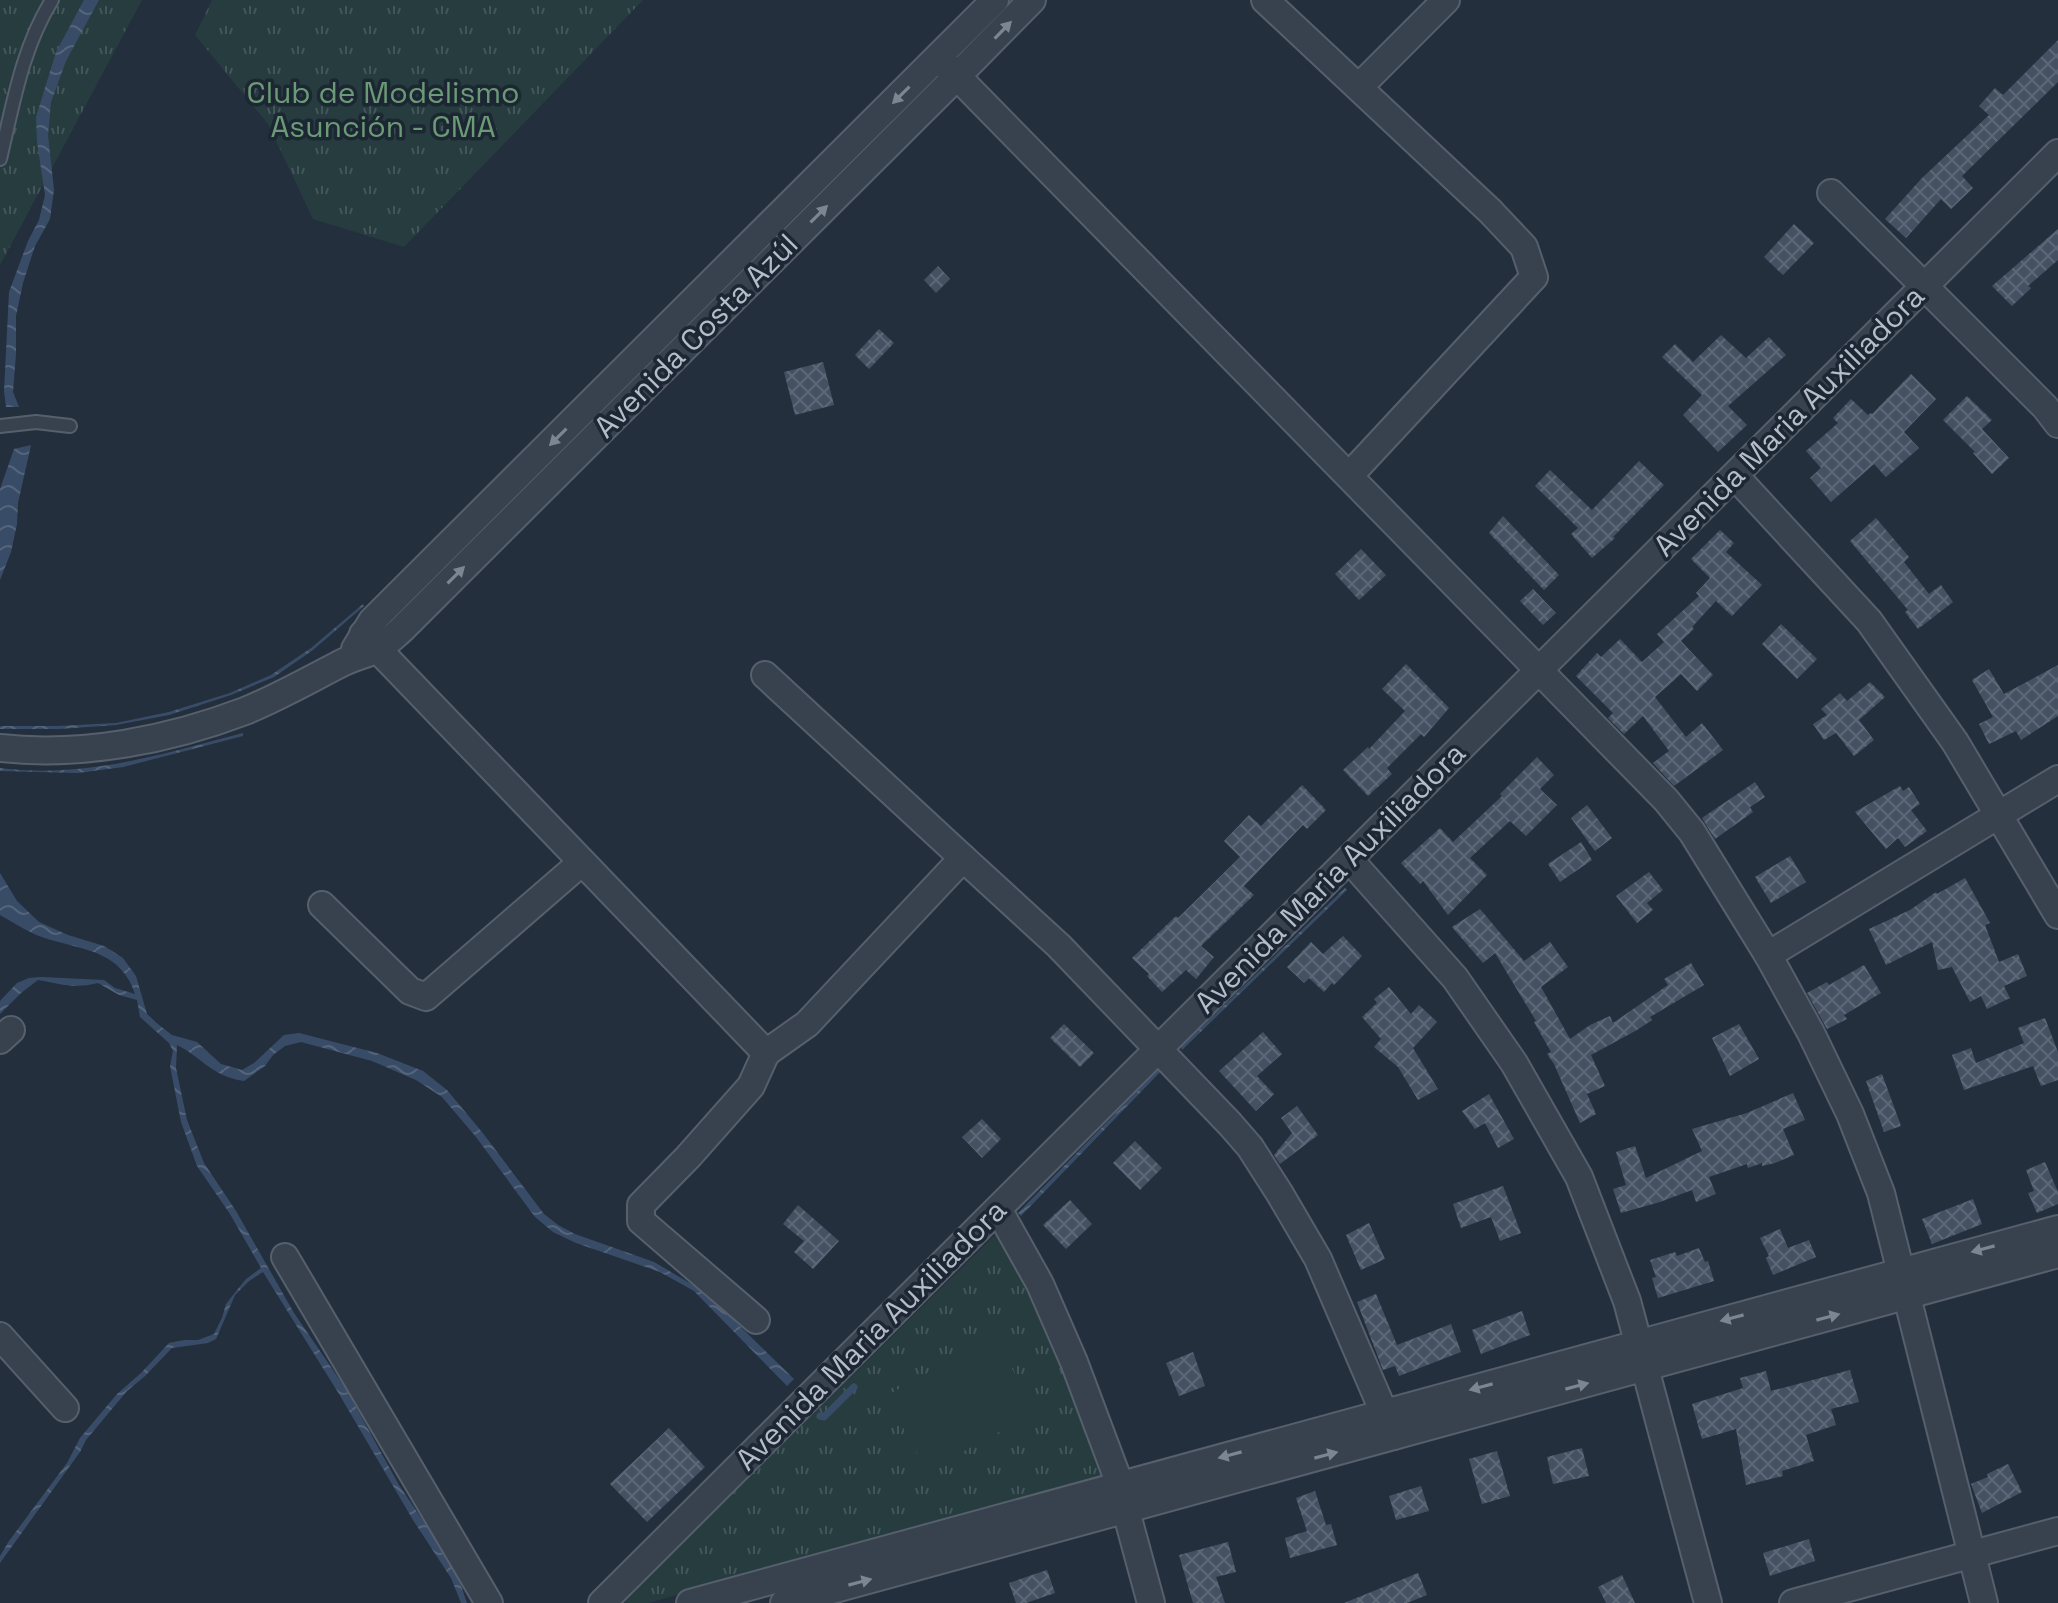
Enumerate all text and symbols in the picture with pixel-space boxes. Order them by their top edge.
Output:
one-way arrow [994,20,1012,39]
park label: Club de Modelismo Asunción - CMA [246,73,520,146]
one-way arrow [892,85,911,104]
one-way arrow [810,205,828,224]
street label: Avenida Costa Azúl [585,225,806,446]
street label: Avenida Maria Auxiliadora [1645,277,1933,565]
one-way arrow [549,427,568,446]
one-way arrow [446,566,465,585]
street label: Avenida Maria Auxiliadora [1186,734,1474,1022]
street label: Avenida Maria Auxiliadora [727,1191,1015,1479]
one-way arrow [1970,1243,1994,1256]
one-way arrow [1815,1311,1840,1323]
one-way arrow [1720,1312,1744,1325]
one-way arrow [1566,1379,1590,1392]
one-way arrow [1469,1381,1494,1393]
one-way arrow [1314,1448,1339,1460]
one-way arrow [1218,1450,1243,1462]
one-way arrow [847,1576,872,1588]

